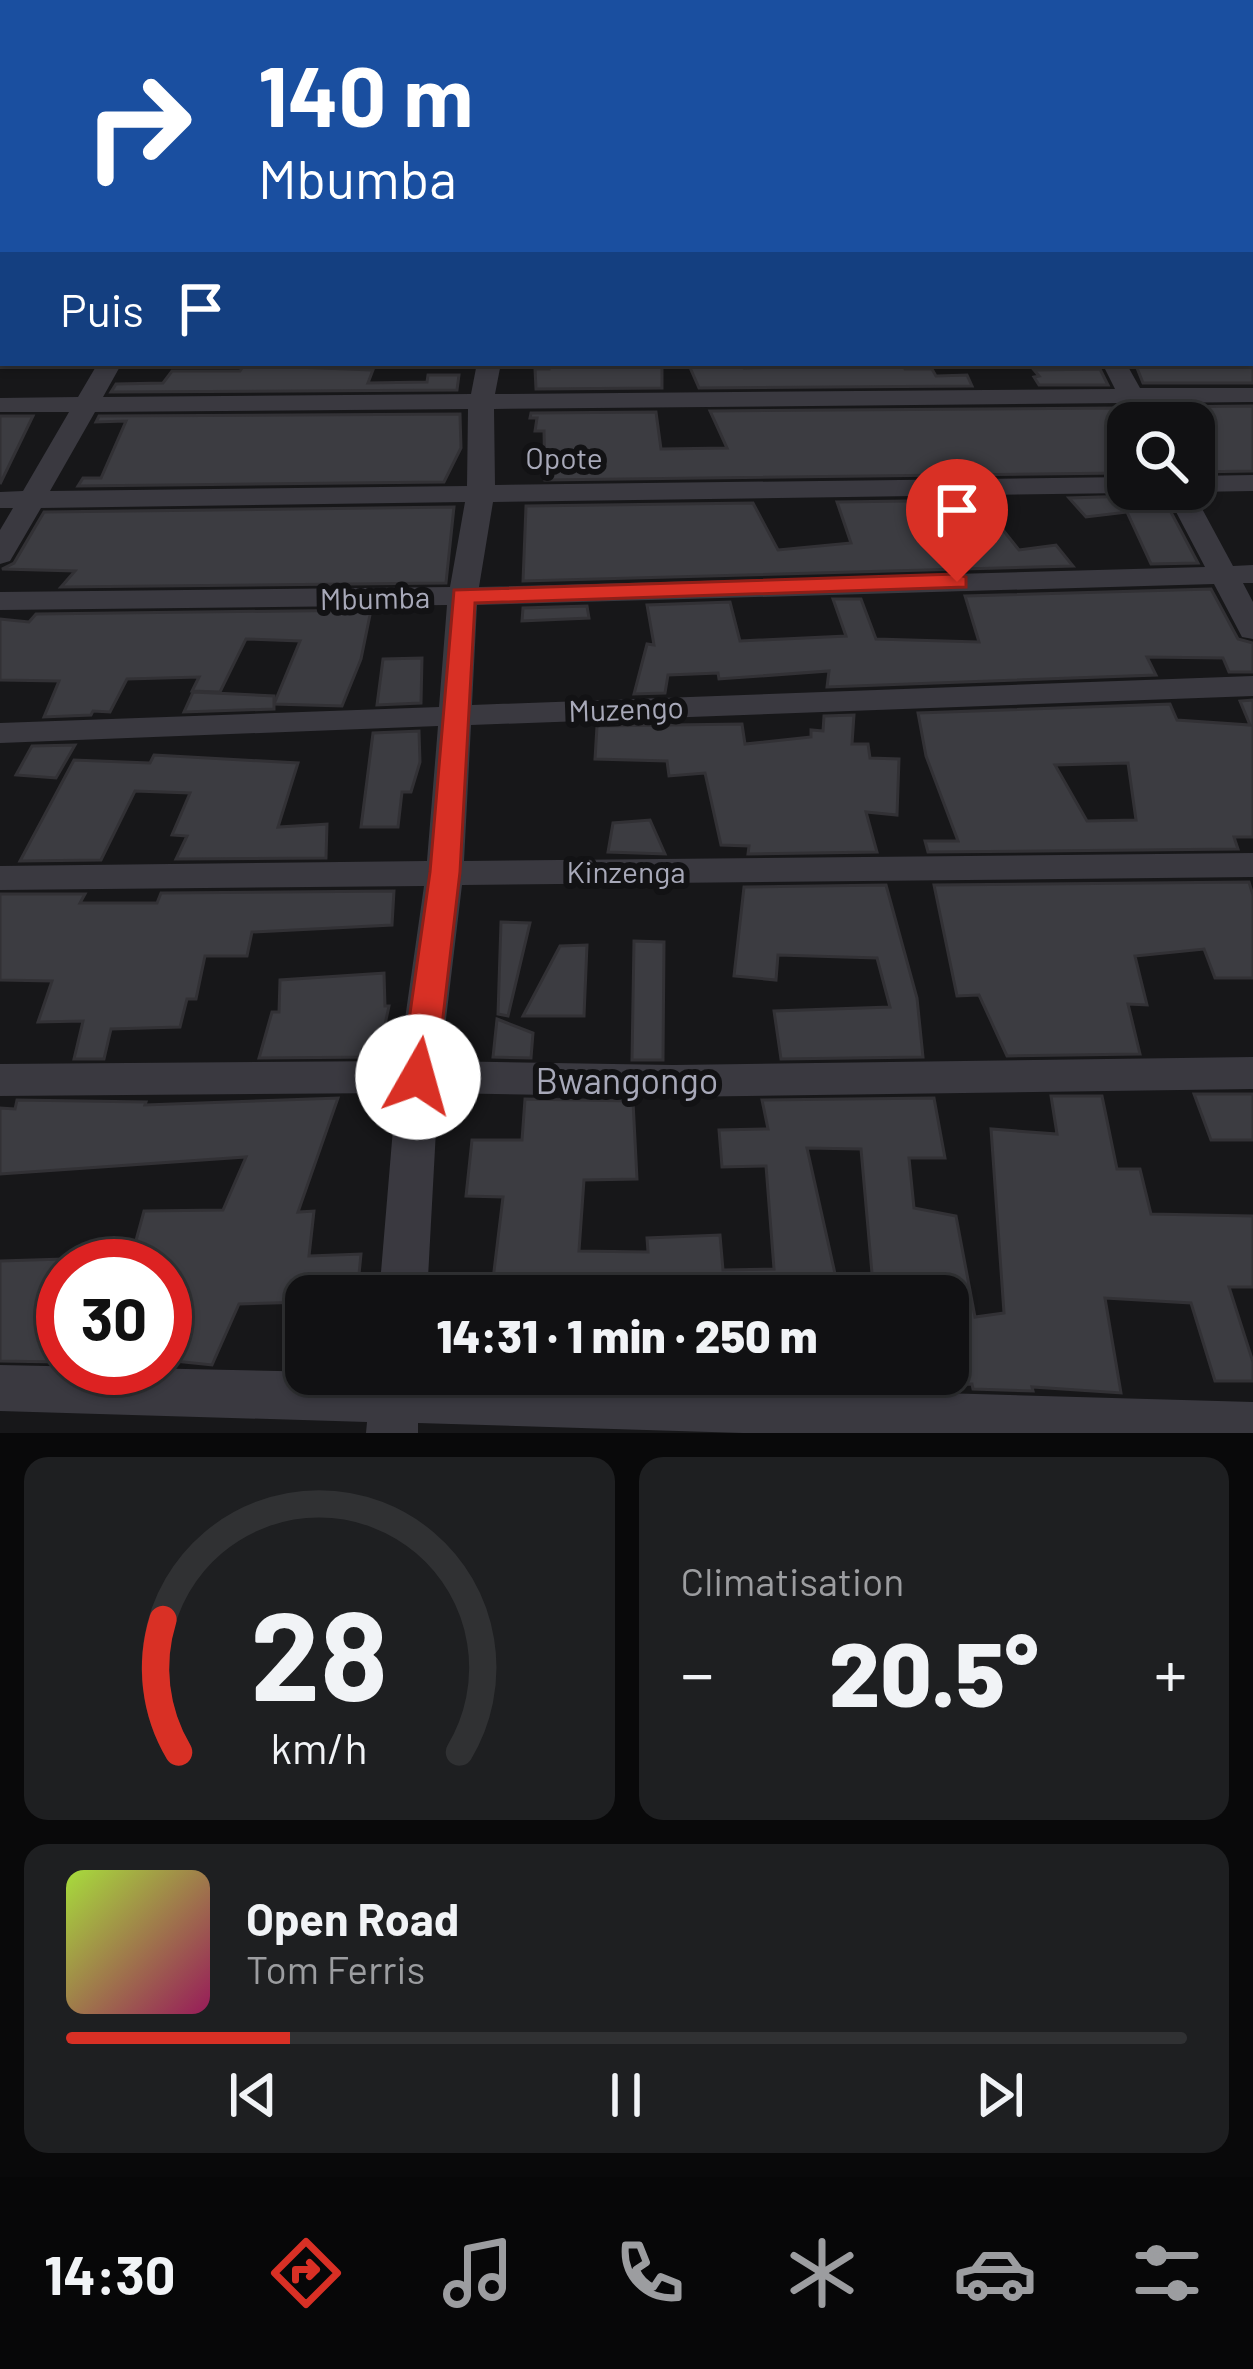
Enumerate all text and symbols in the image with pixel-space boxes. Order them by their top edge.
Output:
text: 140 m [258,43,473,144]
icon: right [60,48,216,204]
text: Mbumba [258,145,457,210]
icon: arrive [168,276,234,342]
text: Puis [60,282,144,336]
map controls [1107,402,1215,510]
button: search [1107,402,1215,510]
street label: Opote [525,439,603,475]
pin [906,459,1008,582]
icon: arrive [924,477,990,543]
street label: Mbumba [319,578,431,616]
street label: Muzengo [568,688,684,728]
street label: Kinzenga [566,853,686,889]
position arrow [355,1014,481,1140]
street label: Bwangongo [536,1058,718,1101]
speed limit sign: 30 [36,1239,192,1395]
text: 14:31 · 1 min · 250 m [436,1308,818,1362]
text: Climatisation [681,1557,904,1604]
text: 28 [251,1576,388,1726]
text: 20.5° [829,1617,1038,1725]
text: − [681,1632,714,1711]
text: + [1154,1632,1187,1711]
text: km/h [271,1720,368,1772]
text: Open Road [246,1891,459,1945]
text: Tom Ferris [246,1945,425,1992]
icon: previous [220,2062,286,2128]
icon: pause [593,2062,659,2128]
icon: next [967,2062,1033,2128]
icon: directions [264,2231,348,2315]
icon: music [436,2231,520,2315]
icon: phone [608,2231,692,2315]
icon: climate [780,2231,864,2315]
icon: car [953,2231,1037,2315]
icon: filters [1125,2231,1209,2315]
text: 14:30 [44,2241,176,2306]

